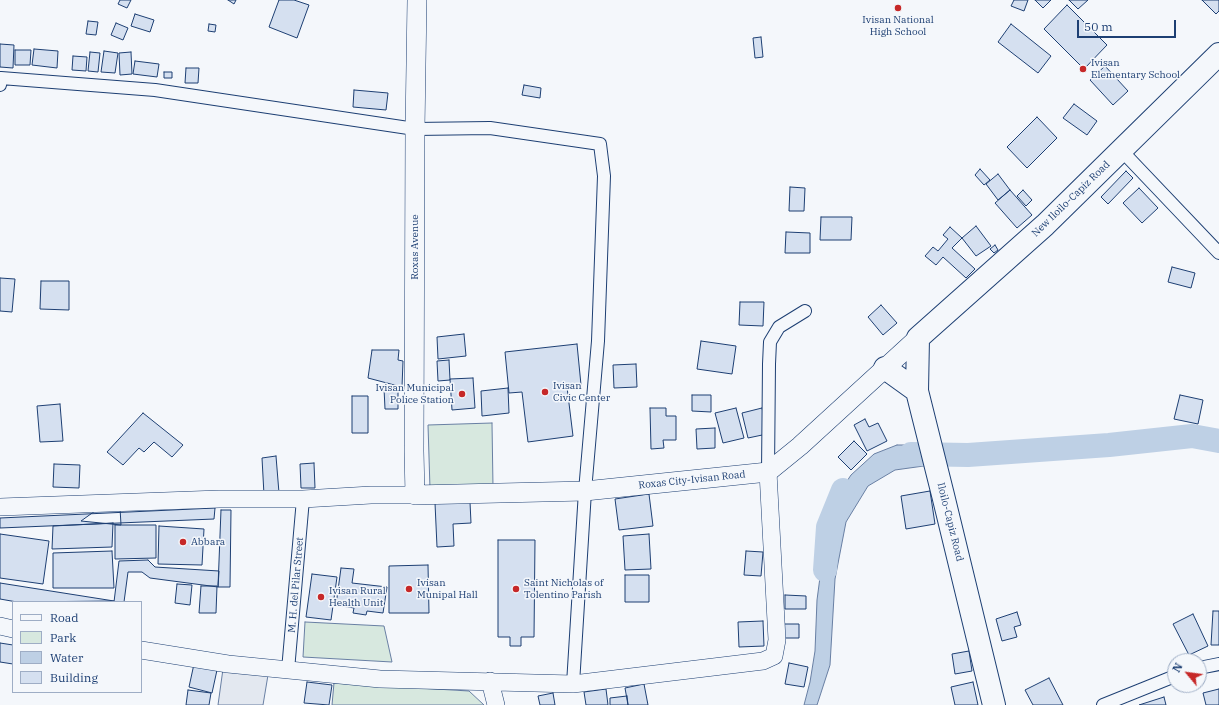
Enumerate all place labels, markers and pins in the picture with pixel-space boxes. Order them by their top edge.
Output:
marker: Ivisan National High School [893,3,903,13]
place label: Ivisan National High School [862,14,934,38]
place label: Ivisan Elementary School [1091,57,1180,80]
marker: Ivisan Elementary School [1078,64,1088,74]
place label: Ivisan Civic Center [553,380,610,404]
place label: Ivisan Municipal Police Station [376,382,454,406]
marker: Ivisan Civic Center [540,387,550,397]
marker: Ivisan Municipal Police Station [457,389,467,399]
place label: Abbara [191,536,225,548]
marker: Abbara [178,537,188,547]
place label: Ivisan Munipal Hall [417,577,478,600]
place label: Saint Nicholas of Tolentino Parish [524,577,603,600]
marker: Ivisan Munipal Hall [404,584,414,594]
marker: Saint Nicholas of Tolentino Parish [511,584,521,594]
place label: Ivisan Rural Health Unit [329,585,386,608]
marker: Ivisan Rural Health Unit [316,592,326,602]

